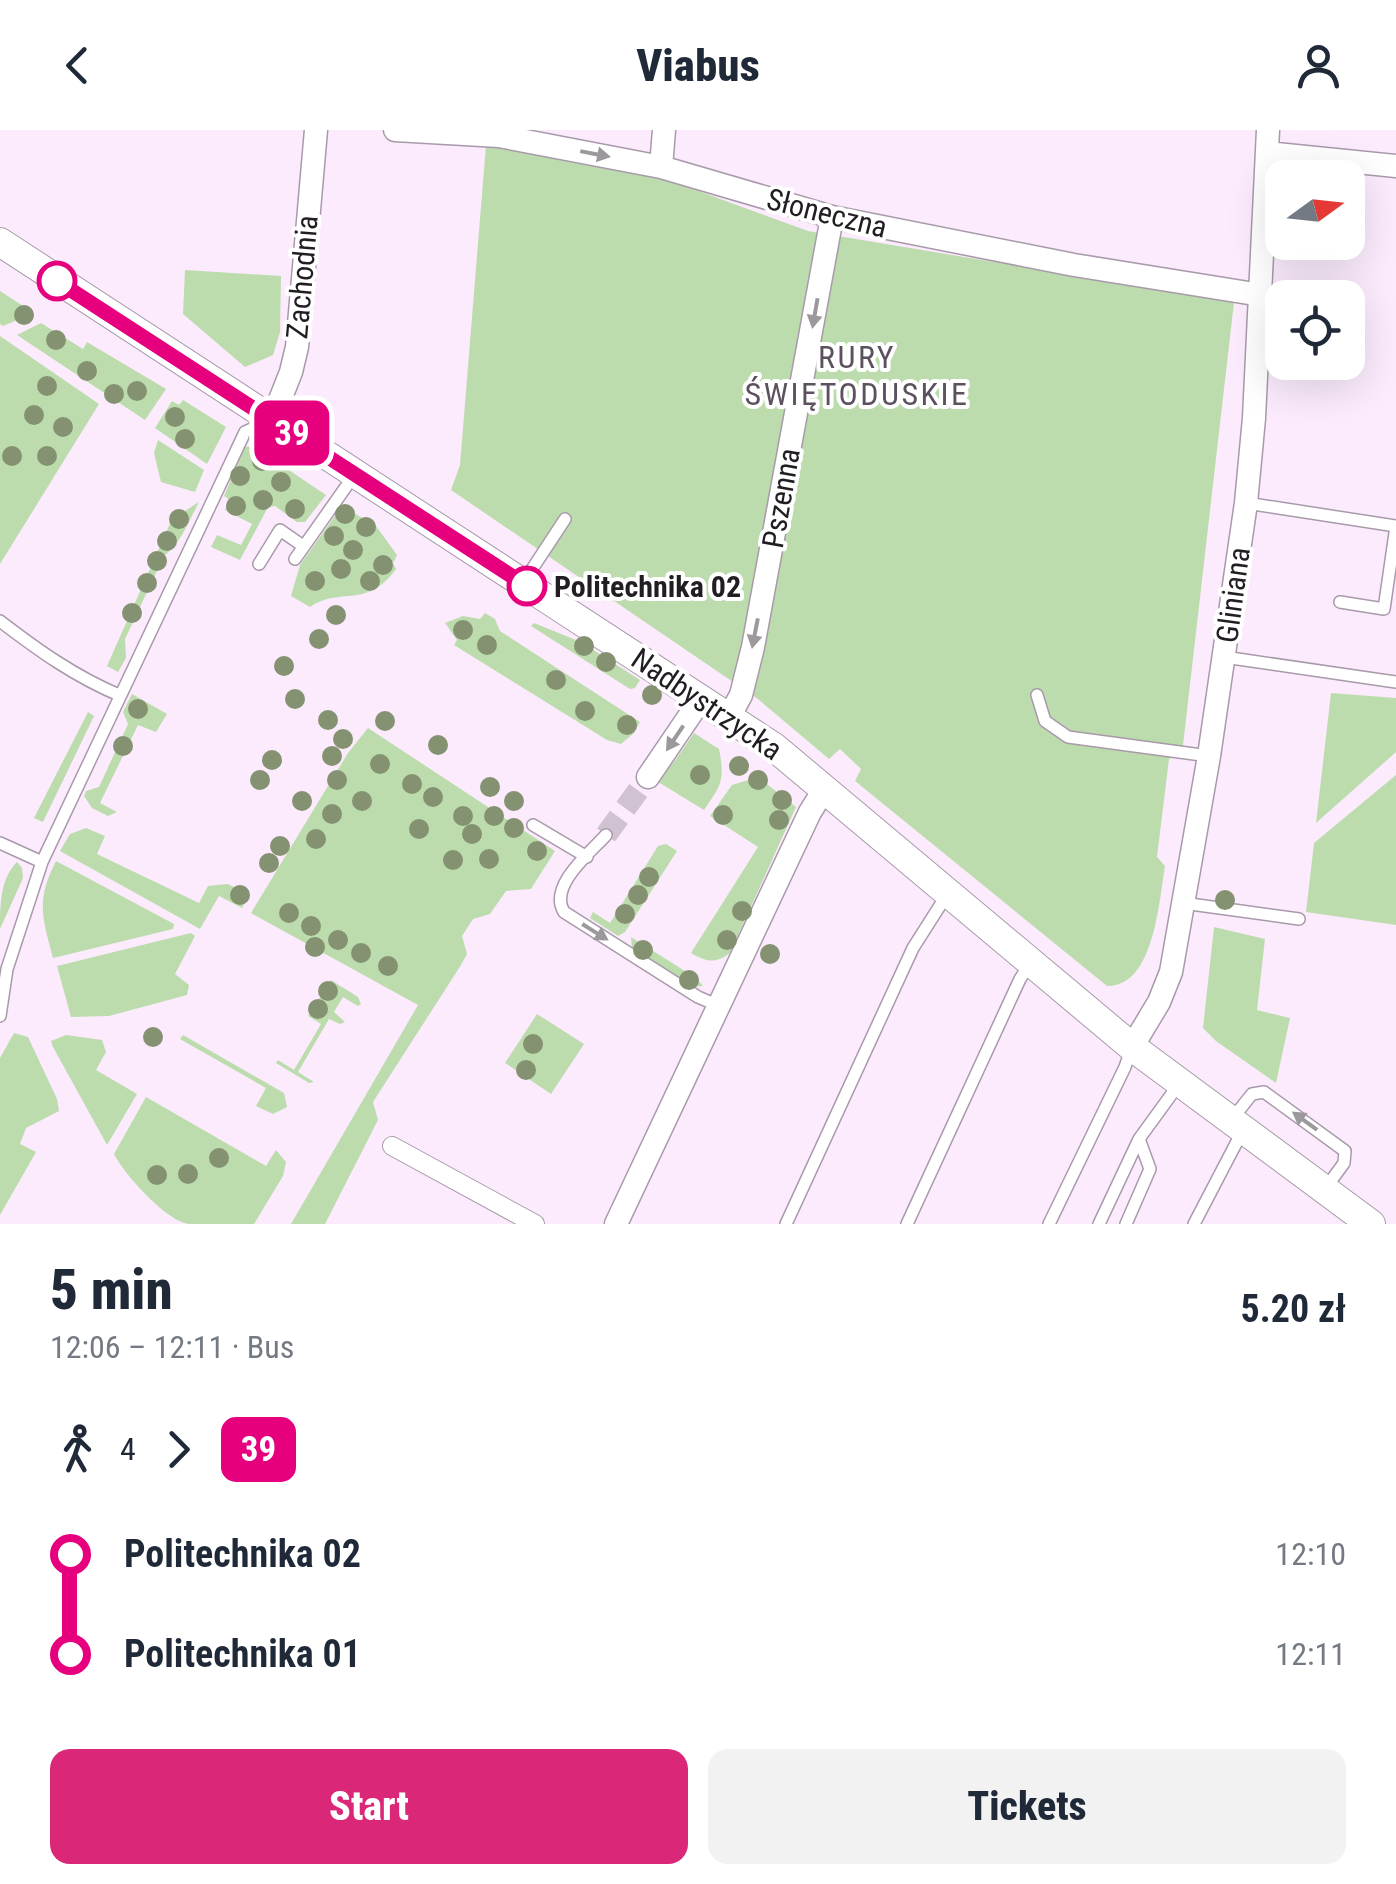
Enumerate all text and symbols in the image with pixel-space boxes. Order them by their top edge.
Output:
icon: back [50,38,105,93]
icon: person [1291,38,1346,93]
text: Viabus [636,39,760,92]
one-way arrow [580,147,611,163]
north arrow [1265,160,1365,260]
map controls [1265,160,1365,380]
street label: Słoneczna [763,181,891,245]
street label: Zachodnia [279,214,325,340]
unlabelled marker [38,262,76,300]
button: locate [1265,280,1365,380]
one-way arrow [807,298,822,329]
district label: RURY ŚWIĘTODUSKIE [745,338,969,413]
line badge: 39 [247,400,337,466]
text: 39 [274,413,310,454]
street label: Pszenna [755,445,807,551]
street label: Gliniana [1209,545,1257,645]
marker: Politechnika 02 [508,567,546,605]
place label: Politechnika 02 [554,569,741,604]
one-way arrow [747,618,763,649]
street label: Nadbystrzycka [625,641,789,767]
one-way arrow [666,725,685,752]
one-way arrow [582,923,609,941]
one-way arrow [1291,1112,1318,1132]
text: 5 min [50,1258,173,1322]
text: 5.20 zł [1241,1287,1346,1331]
text: 12:06 – 12:11 · Bus [50,1328,294,1366]
icon: walk [50,1422,105,1477]
icon: forward [151,1422,206,1477]
text: 39 [241,1429,276,1470]
text: 4 [120,1430,136,1468]
text: Politechnika 02 [124,1532,361,1576]
text: 12:10 [1275,1535,1346,1573]
text: Politechnika 01 [124,1632,361,1676]
text: 12:11 [1275,1635,1346,1673]
button: Start [50,1749,688,1864]
button: Tickets [708,1749,1346,1864]

